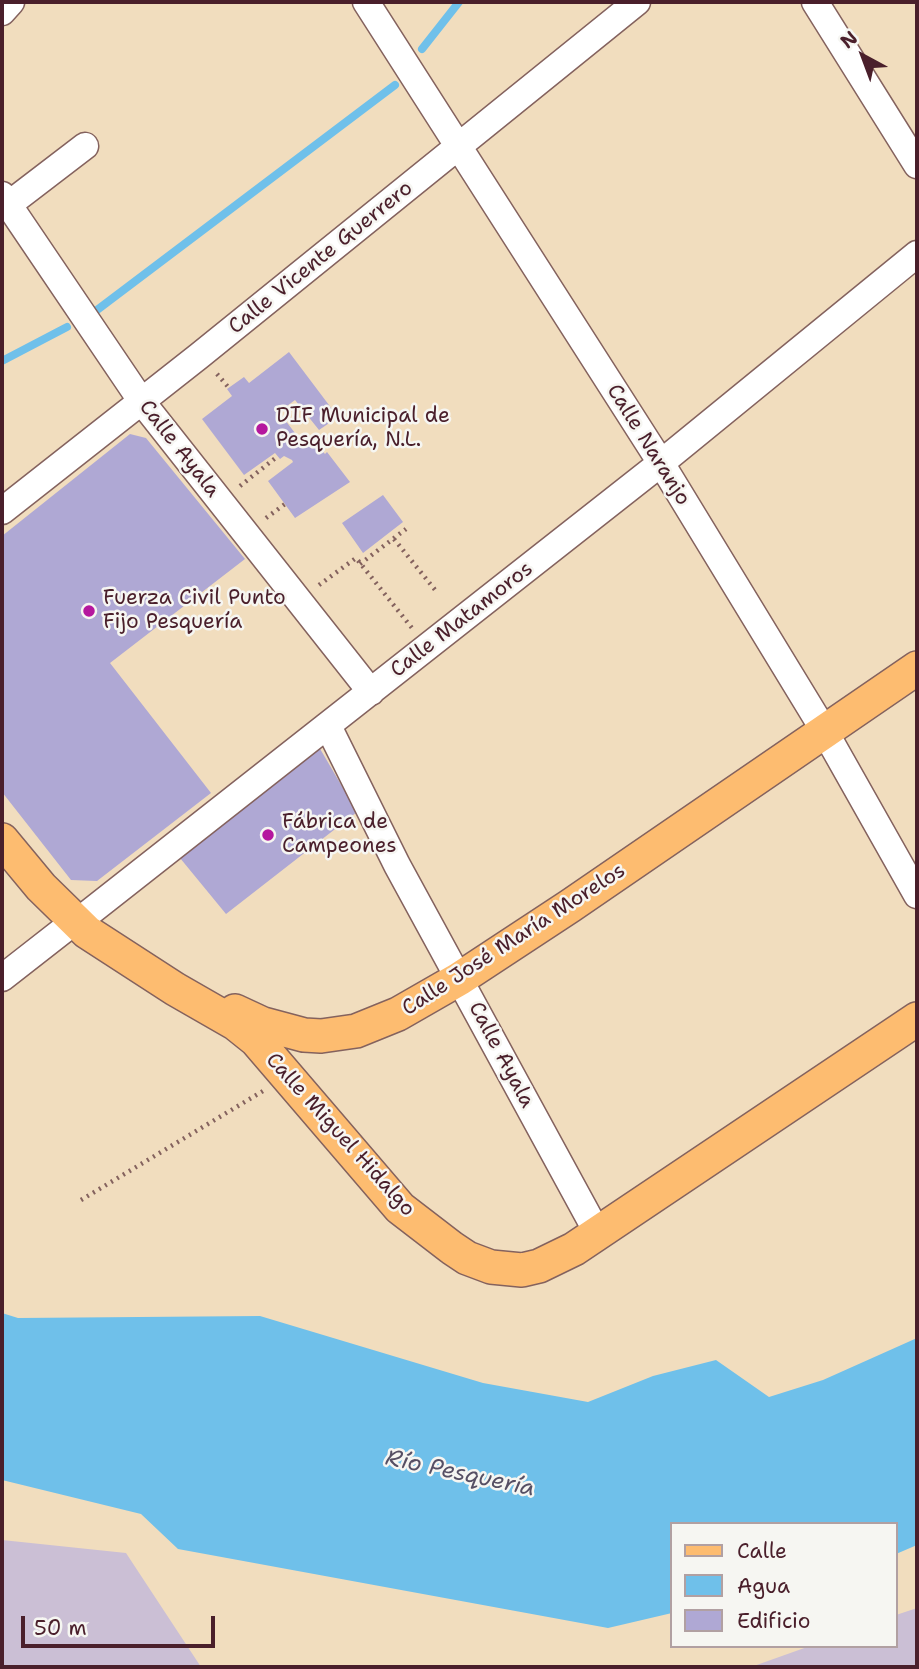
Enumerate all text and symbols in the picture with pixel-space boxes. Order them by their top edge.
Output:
north arrow [828,21,898,91]
text: N [835,25,863,54]
street label: Calle Vicente Guerrero [224,176,418,340]
street label: Calle Naranjo [601,380,695,510]
street label: Calle Ayala [133,395,225,503]
place label: DIF Municipal de Pesquería, N.L. [276,404,450,454]
marker: DIF Municipal de Pesquería, N.L. [254,421,270,437]
street label: Calle Matamoros [386,557,538,683]
place label: Fuerza Civil Punto Fijo Pesquería [103,586,286,636]
marker: Fuerza Civil Punto Fijo Pesquería [81,603,97,619]
place label: Fábrica de Campeones [282,810,397,860]
marker: Fábrica de Campeones [260,827,276,843]
street label: Calle José María Morelos [398,858,630,1022]
street label: Calle Ayala [463,998,539,1112]
street label: Calle Miguel Hidalgo [260,1048,420,1222]
water label: Río Pesquería [383,1445,537,1503]
legend [670,1522,898,1648]
text: Calle [737,1537,787,1565]
text: Agua [737,1572,790,1600]
scale bar [24,1602,219,1646]
text: Edificio [737,1607,810,1635]
text: 50 m [34,1614,87,1642]

